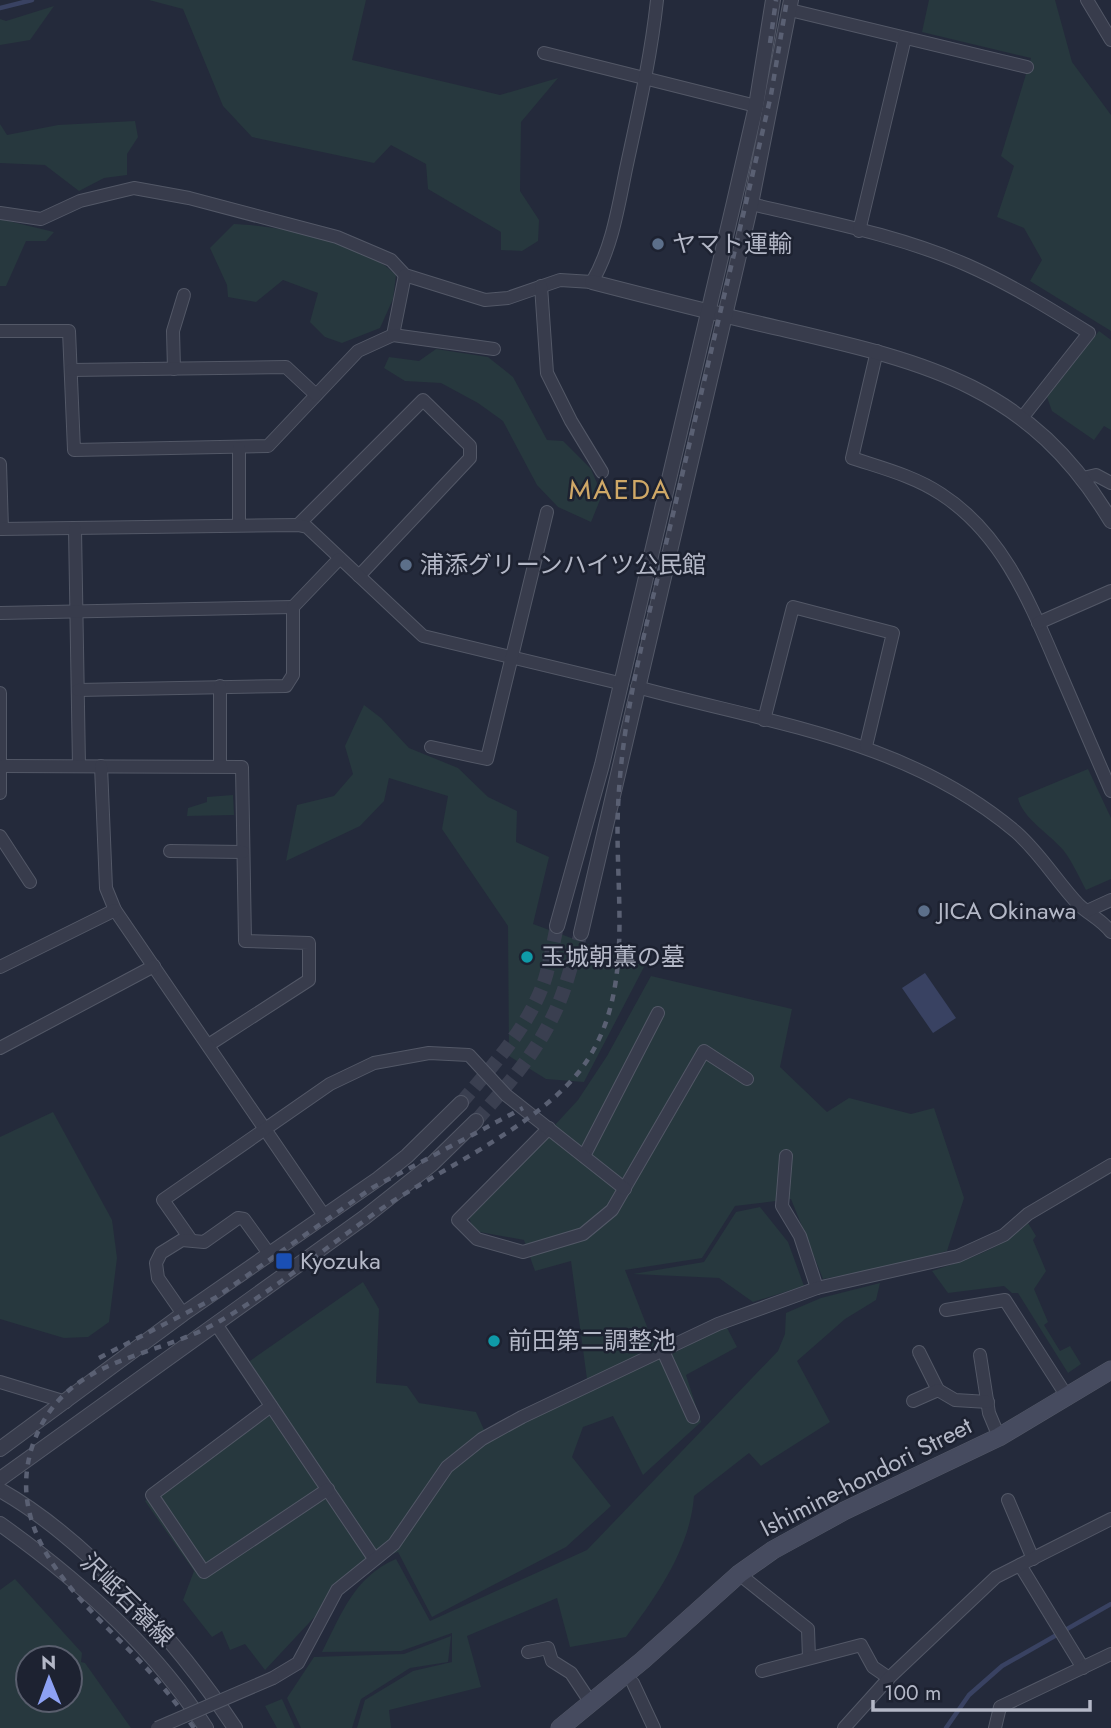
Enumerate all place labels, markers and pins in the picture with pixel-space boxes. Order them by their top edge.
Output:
place label: ヤマト運輸 [672,226,792,261]
marker: ヤマト運輸 [650,236,666,252]
place label: 浦添グリーンハイツ公民館 [420,547,706,582]
marker: 浦添グリーンハイツ公民館 [398,557,414,573]
place label: JICA Okinawa [935,893,1076,928]
marker: JICA Okinawa [916,903,932,919]
place label: 玉城朝薫の墓 [541,939,685,974]
marker: 玉城朝薫の墓 [519,949,535,965]
place label: Kyozuka [300,1243,381,1278]
marker: Kyozuka [274,1251,294,1271]
place label: 前田第二調整池 [508,1323,676,1358]
marker: 前田第二調整池 [486,1333,502,1349]

